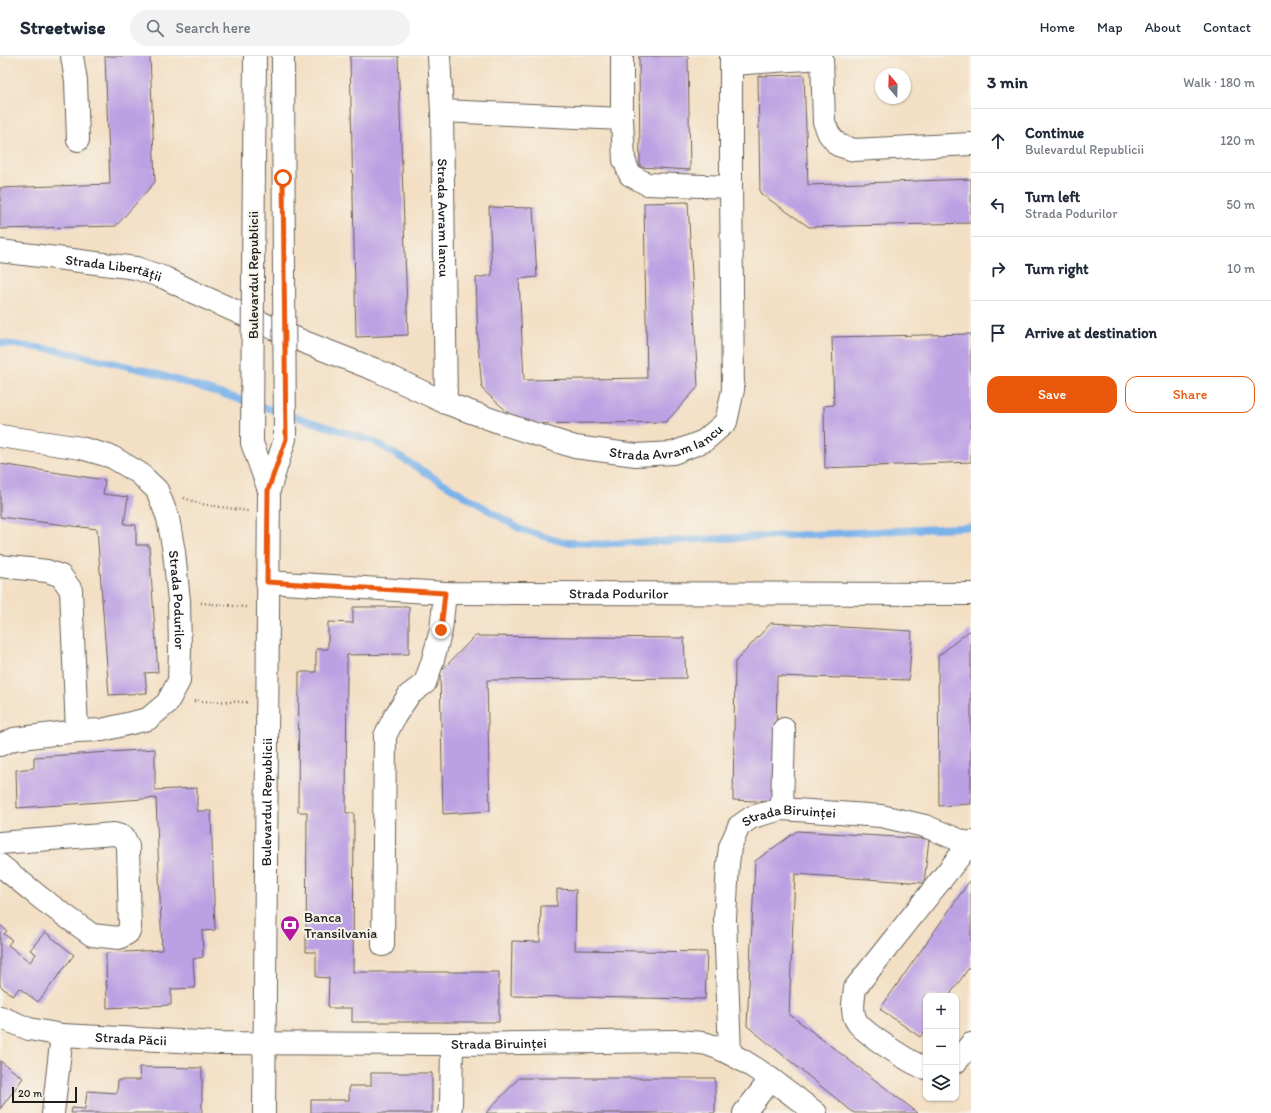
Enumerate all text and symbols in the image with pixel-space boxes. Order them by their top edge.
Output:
search box [130,10,410,46]
text: Streetwise [20,16,106,39]
icon: search [144,17,166,39]
text: Search here [176,19,251,37]
text: Home [1040,19,1075,36]
text: Map [1097,19,1123,36]
text: About [1145,19,1181,36]
text: Contact [1203,19,1251,36]
north arrow [875,68,911,104]
text: 3 min [987,72,1028,92]
text: Walk · 180 m [1183,75,1255,90]
text: Continue [1025,124,1084,142]
icon: ahead [987,130,1009,152]
text: 120 m [1220,133,1255,148]
text: Bulevardul Republicii [1025,142,1144,157]
street label: Strada Avram Iancu [434,158,453,278]
route start [274,169,292,187]
text: Turn left [1025,188,1080,206]
icon: left [987,194,1009,216]
text: 50 m [1226,197,1255,212]
text: Strada Podurilor [1025,206,1117,221]
street label: Bulevardul Republicii [245,211,262,339]
street label: Strada Libertății [64,251,164,285]
icon: right [987,258,1009,280]
text: Turn right [1025,260,1089,278]
text: 10 m [1227,261,1255,276]
icon: arrive [987,322,1009,344]
text: Arrive at destination [1025,324,1157,342]
button: Save [987,376,1117,413]
button: Share [1125,376,1255,413]
street label: Strada Avram Iancu [608,420,726,464]
street label: Strada Podurilor [165,549,188,650]
street label: Strada Podurilor [569,585,669,602]
route end [432,621,450,639]
street label: Bulevardul Republicii [257,738,276,866]
street label: Strada Biruinței [738,800,836,830]
place label: Banca Transilvania [304,909,377,942]
bank icon: Banca Transilvania [279,914,301,942]
map controls [923,993,959,1101]
button: + [923,993,959,1029]
street label: Strada Păcii [95,1028,167,1049]
button: − [923,1029,959,1065]
street label: Strada Biruinței [451,1034,547,1053]
button: layers [923,1065,959,1101]
scale bar [12,1085,77,1104]
text: 20 m [18,1087,42,1100]

